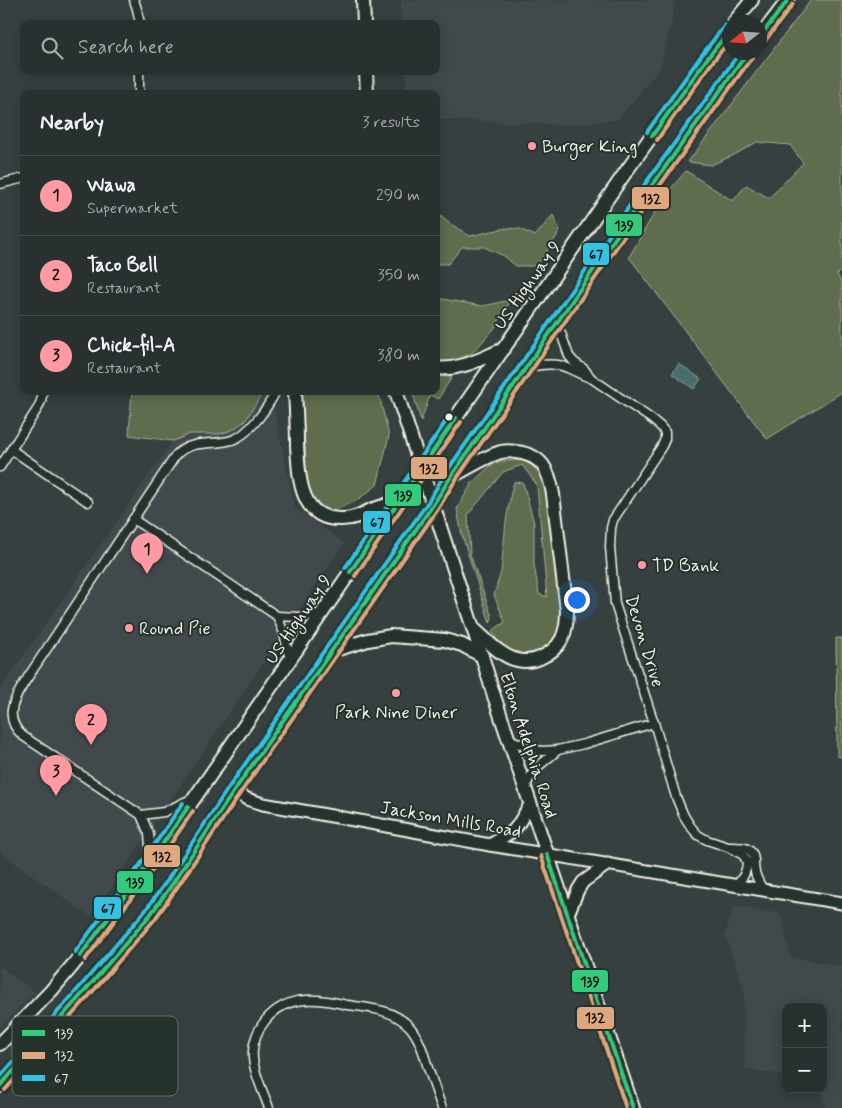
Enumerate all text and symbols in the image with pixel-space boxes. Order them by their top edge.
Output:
north arrow [722,15,767,60]
search box [20,20,440,75]
icon: search [38,34,66,62]
text: Search here [78,35,174,60]
text: Nearby [40,109,104,137]
text: 3 results [362,112,420,133]
place label: Burger King [542,135,637,160]
marker: Burger King [526,140,538,152]
text: Wawa [87,173,136,198]
text: 1 [52,185,60,206]
text: 290 m [376,185,420,206]
line badge: 132 [631,186,670,210]
text: 132 [641,190,662,208]
text: Supermarket [87,198,178,219]
line badge: 139 [605,213,643,237]
text: 139 [614,217,634,235]
street label: US Highway 9 [488,236,568,335]
line badge: 67 [582,242,610,266]
text: 67 [589,246,603,264]
text: Taco Bell [87,253,158,278]
text: 2 [52,265,60,286]
text: 350 m [378,265,420,286]
text: Restaurant [87,278,161,299]
text: Chick-fil-A [87,333,175,358]
text: 3 [52,345,60,366]
text: 380 m [377,345,420,366]
text: Restaurant [87,358,161,379]
unlabelled marker [444,412,454,422]
line badge: 132 [410,456,448,480]
text: 132 [419,460,440,478]
line badge: 139 [384,483,422,507]
text: 139 [393,487,413,505]
line badge: 67 [362,510,391,534]
text: 67 [370,514,384,532]
pin: 1 [131,533,163,574]
place label: TD Bank [652,554,719,578]
marker: TD Bank [636,559,648,571]
street label: US Highway 9 [260,570,339,670]
your location [564,587,590,613]
street label: Devon Drive [619,592,669,690]
place label: Round Pie [139,617,211,641]
marker: Round Pie [123,622,135,634]
street label: Elton Adelphia Road [493,669,563,821]
marker: Park Nine Diner [390,687,402,699]
place label: Park Nine Diner [335,701,458,725]
pin: 2 [75,704,107,745]
pin: 3 [40,755,72,796]
street label: Jackson Mills Road [378,796,523,844]
line badge: 132 [143,844,181,868]
text: 132 [152,848,173,866]
line badge: 139 [116,870,154,894]
text: 139 [125,874,145,892]
line badge: 67 [93,896,122,920]
text: 67 [101,900,115,918]
line badge: 139 [571,969,609,993]
text: 139 [580,973,600,991]
map controls [782,1003,827,1093]
button: + [782,1003,827,1048]
line badge: 132 [576,1006,615,1030]
text: 132 [585,1009,606,1027]
legend [12,1016,178,1096]
text: 139 [54,1025,74,1043]
text: 132 [54,1047,75,1065]
button: − [782,1048,827,1093]
text: 67 [54,1070,68,1088]

